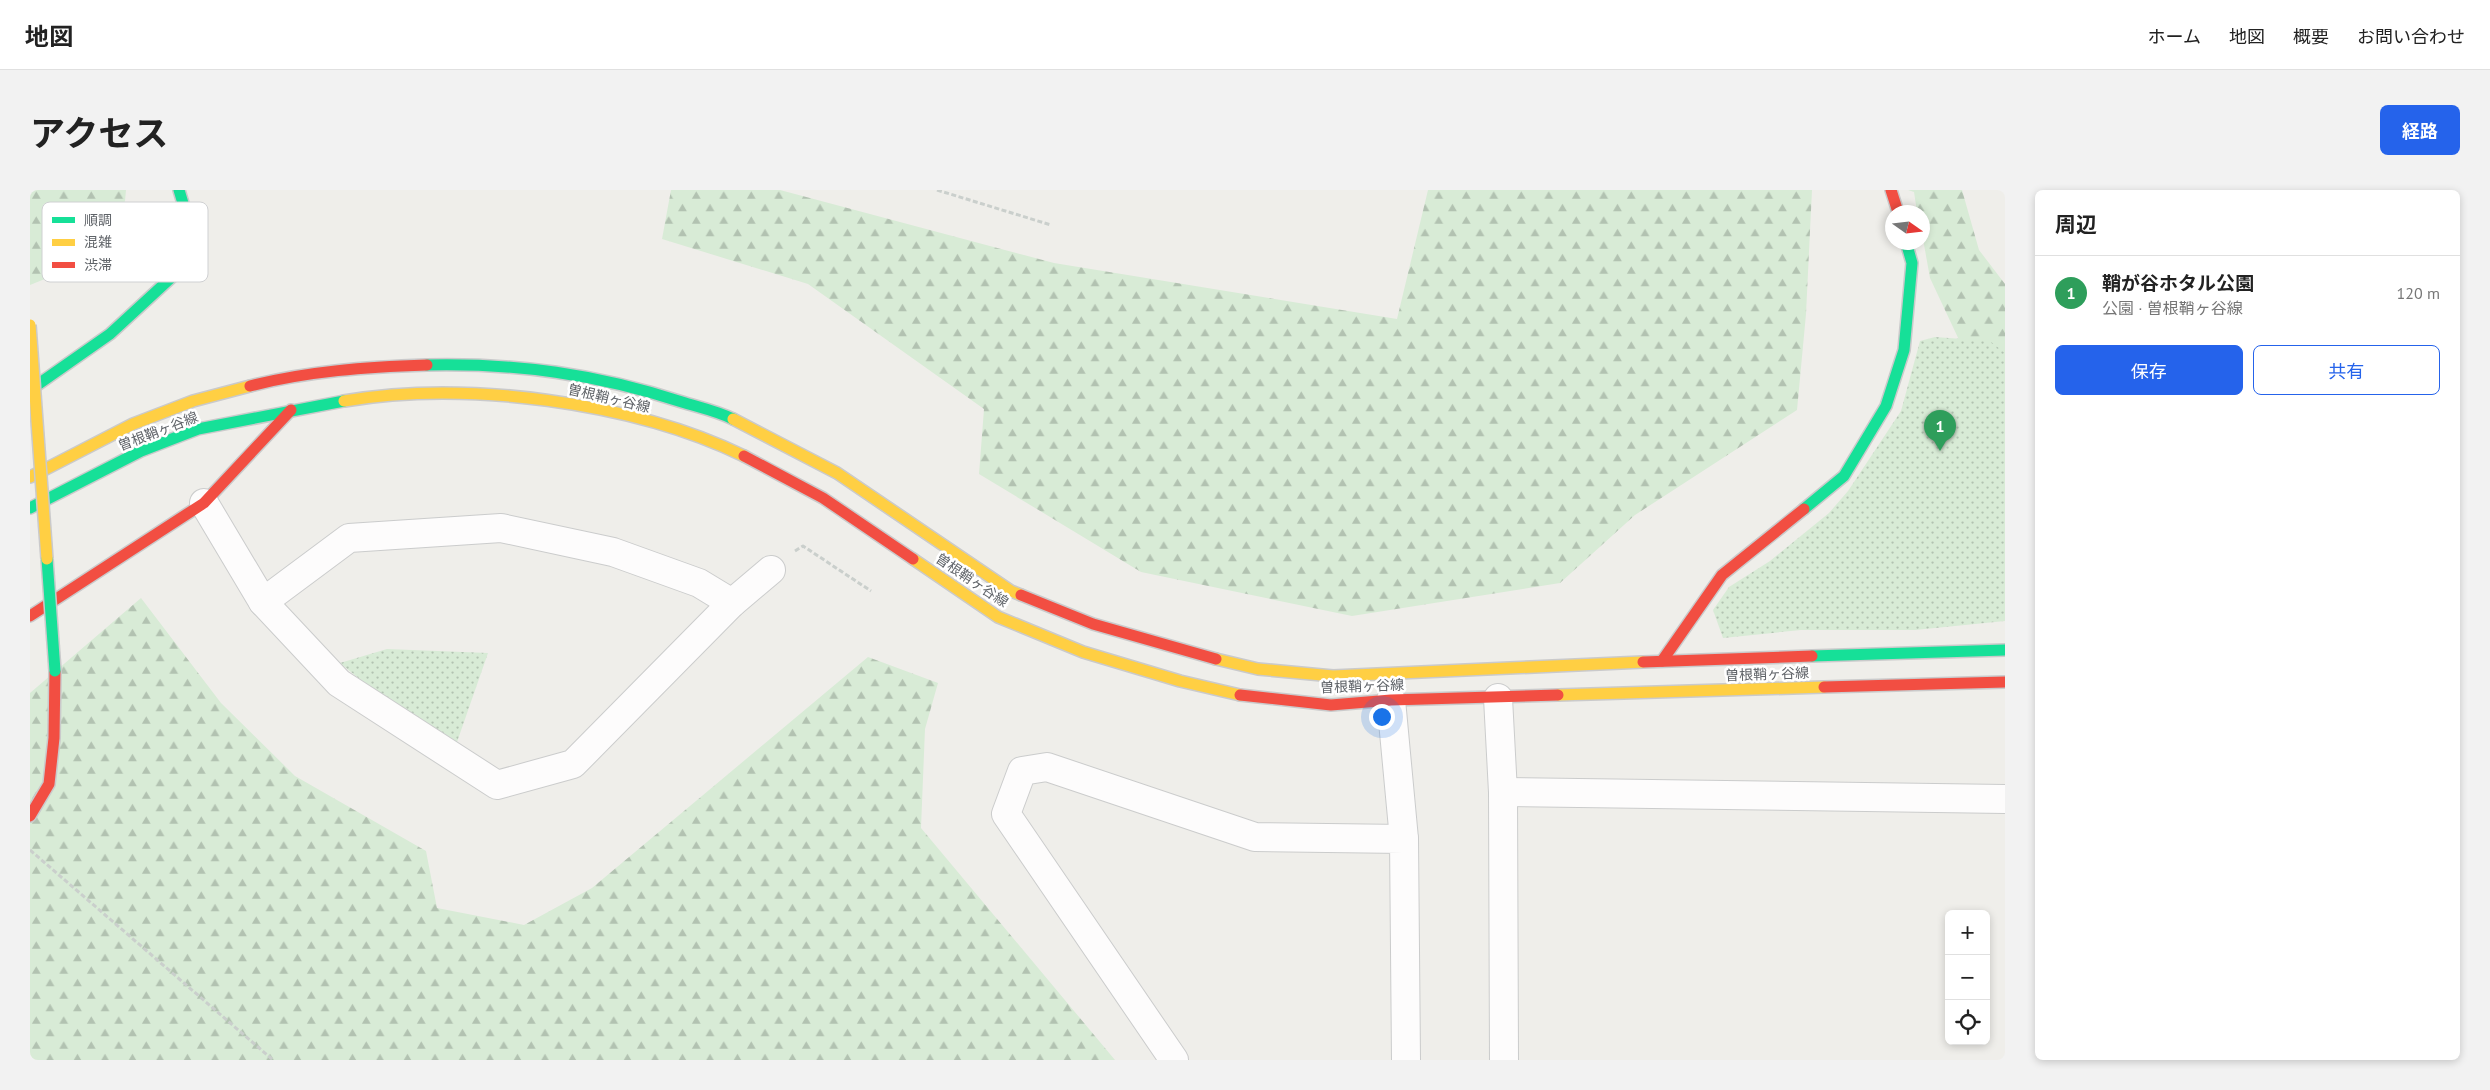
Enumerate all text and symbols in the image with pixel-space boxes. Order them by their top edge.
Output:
text: 地図 [25,21,73,52]
text: ホーム [2148,25,2201,48]
text: 地図 [2229,25,2265,48]
text: 概要 [2293,25,2329,48]
text: お問い合わせ [2357,25,2465,48]
button: 経路 [2380,105,2460,155]
text: アクセス [30,110,168,156]
legend [42,202,208,282]
north arrow [1885,205,1930,250]
text: 順調 [84,211,112,229]
text: 周辺 [2055,211,2097,238]
text: 混雑 [84,233,112,251]
text: 渋滞 [84,256,112,274]
text: 鞘が谷ホタル公園 [2102,271,2254,295]
text: 1 [2066,283,2076,303]
text: 120 m [2397,283,2440,303]
text: 公園 · 曽根鞘ヶ谷線 [2102,298,2243,318]
button: 保存 [2055,345,2243,395]
button: 共有 [2253,345,2440,395]
street label: 曽根鞘ヶ谷線 [566,380,652,416]
street label: 曽根鞘ヶ谷線 [116,408,200,454]
pin: 1 [1924,410,1956,451]
street label: 曽根鞘ヶ谷線 [932,549,1012,611]
street label: 曽根鞘ヶ谷線 [1725,664,1809,684]
street label: 曽根鞘ヶ谷線 [1320,676,1404,696]
your location [1369,704,1395,730]
map controls [1945,910,1990,1045]
button: + [1945,910,1990,955]
button: − [1945,955,1990,1000]
button: locate [1945,1000,1990,1045]

